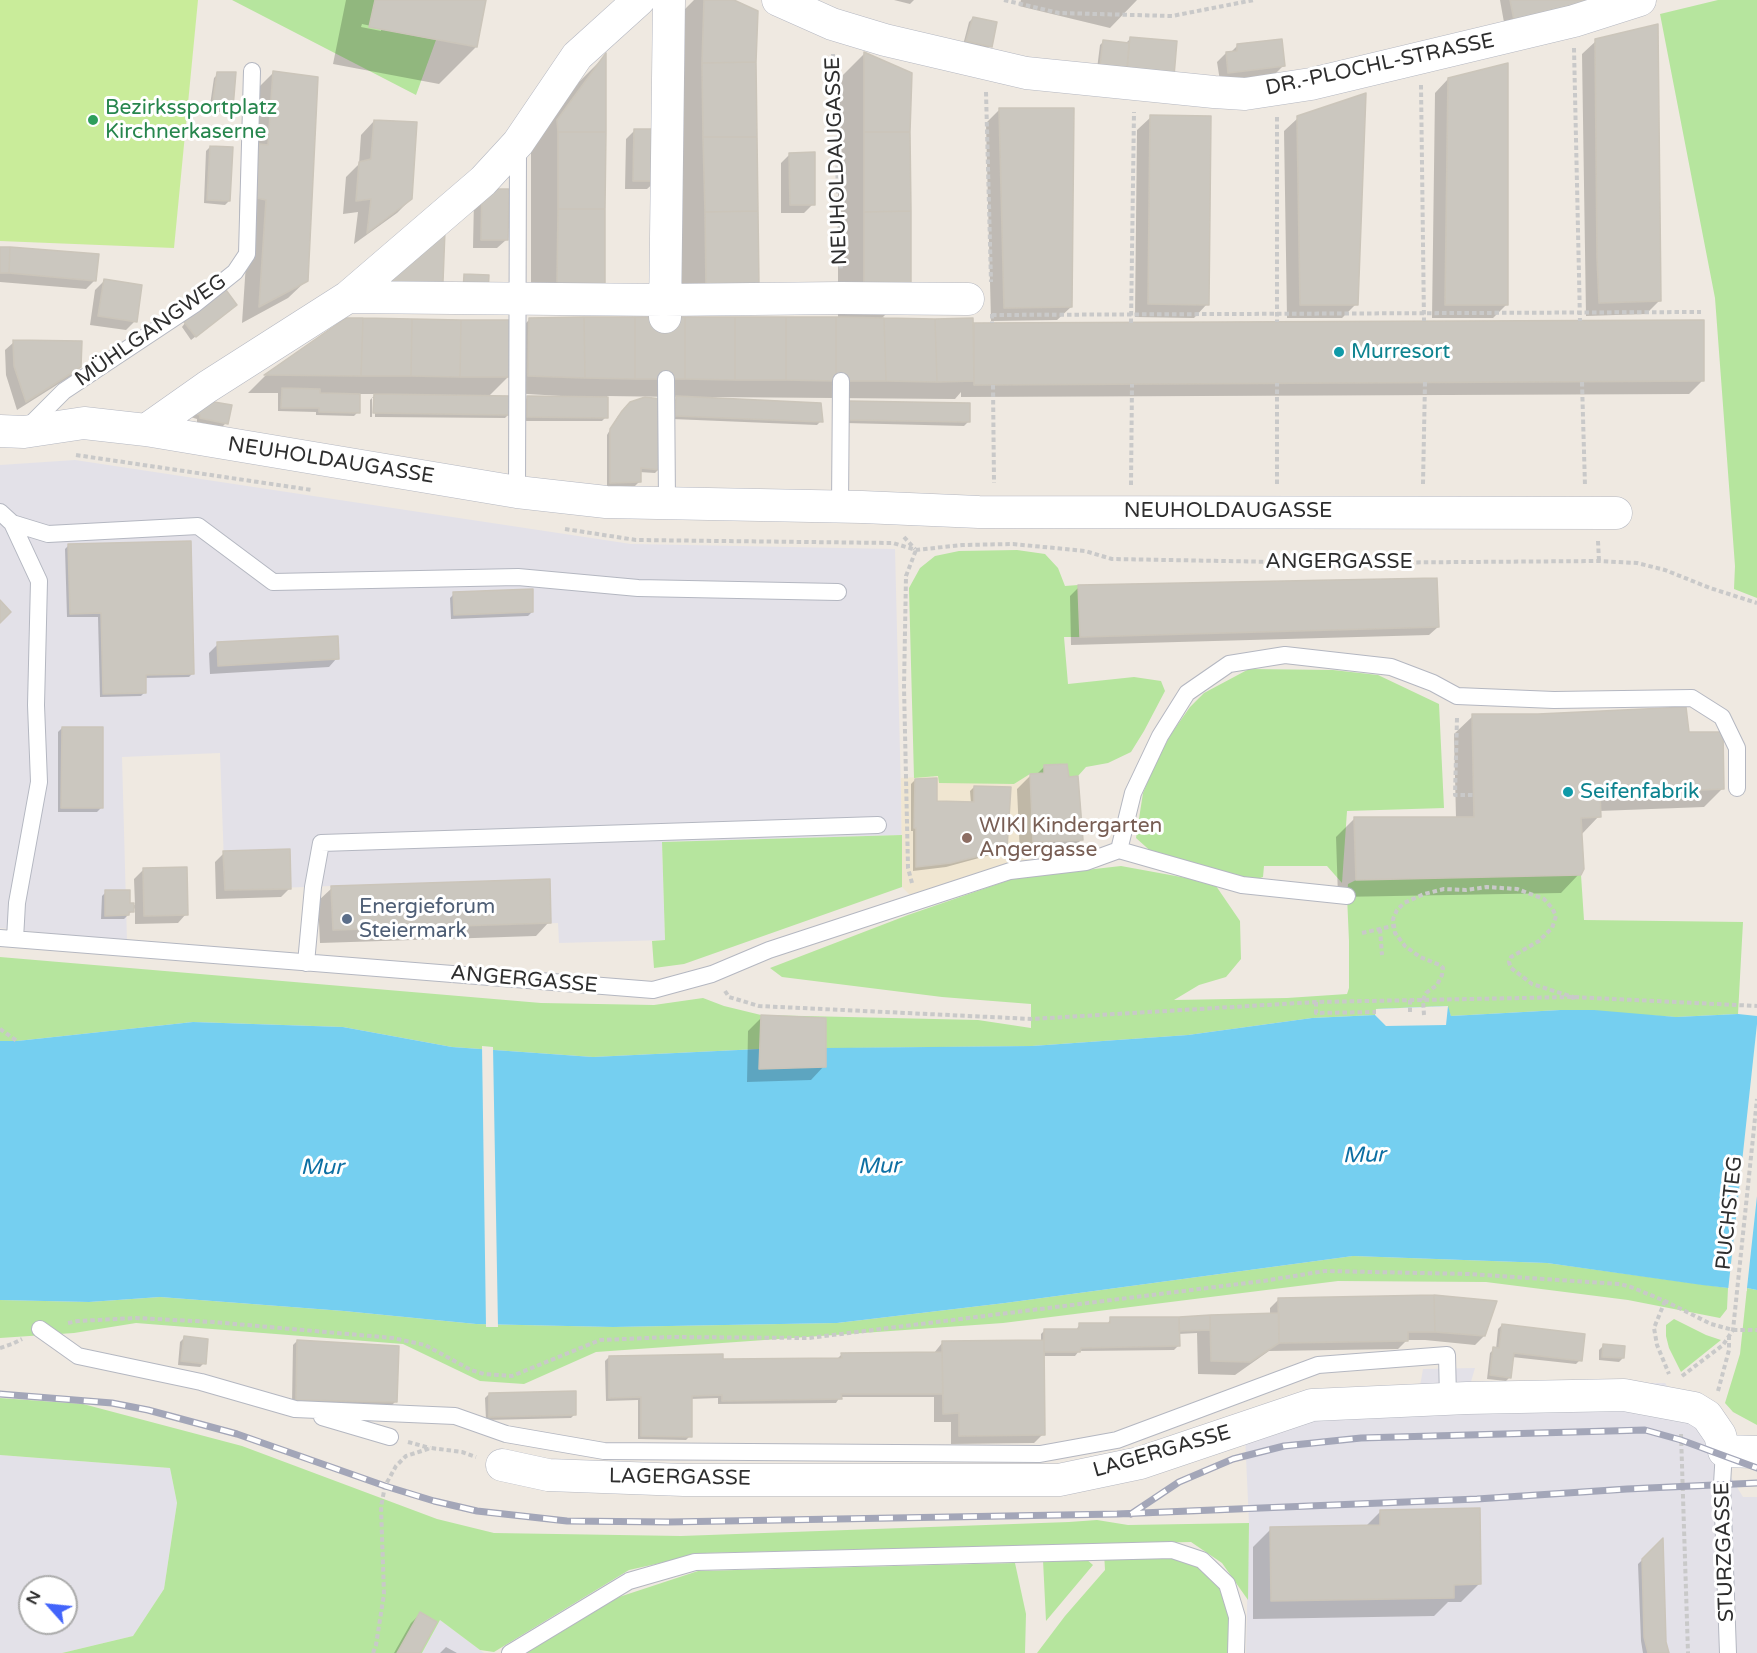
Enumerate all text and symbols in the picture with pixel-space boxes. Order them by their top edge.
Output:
street label: DR.-PLOCHL-STRASSE [1263,28,1497,102]
street label: NEUHOLDAUGASSE [821,56,853,266]
place label: Bezirkssportplatz Kirchnerkaserne [105,95,277,145]
marker: Bezirkssportplatz Kirchnerkaserne [86,113,100,127]
street label: MÜHLGANGWEG [71,269,231,393]
place label: Murresort [1351,339,1450,365]
marker: Murresort [1332,345,1346,359]
street label: NEUHOLDAUGASSE [226,432,436,490]
street label: NEUHOLDAUGASSE [1124,498,1332,524]
street label: ANGERGASSE [1265,549,1413,575]
place label: Seifenfabrik [1580,779,1699,805]
marker: Seifenfabrik [1561,785,1575,799]
place label: WIKI Kindergarten Angergasse [979,813,1162,863]
marker: WIKI Kindergarten Angergasse [960,831,974,845]
place label: Energieforum Steiermark [359,894,495,944]
marker: Energieforum Steiermark [340,912,354,926]
street label: ANGERGASSE [449,961,599,999]
water label: Mur [1342,1142,1386,1170]
water label: Mur [857,1153,901,1181]
water label: Mur [301,1155,343,1181]
street label: PUCHSTEG [1711,1155,1749,1271]
street label: LAGERGASSE [1090,1420,1234,1484]
street label: LAGERGASSE [609,1464,751,1492]
street label: STURZGASSE [1710,1482,1740,1622]
north arrow [18,1575,78,1635]
text: N [22,1587,46,1608]

